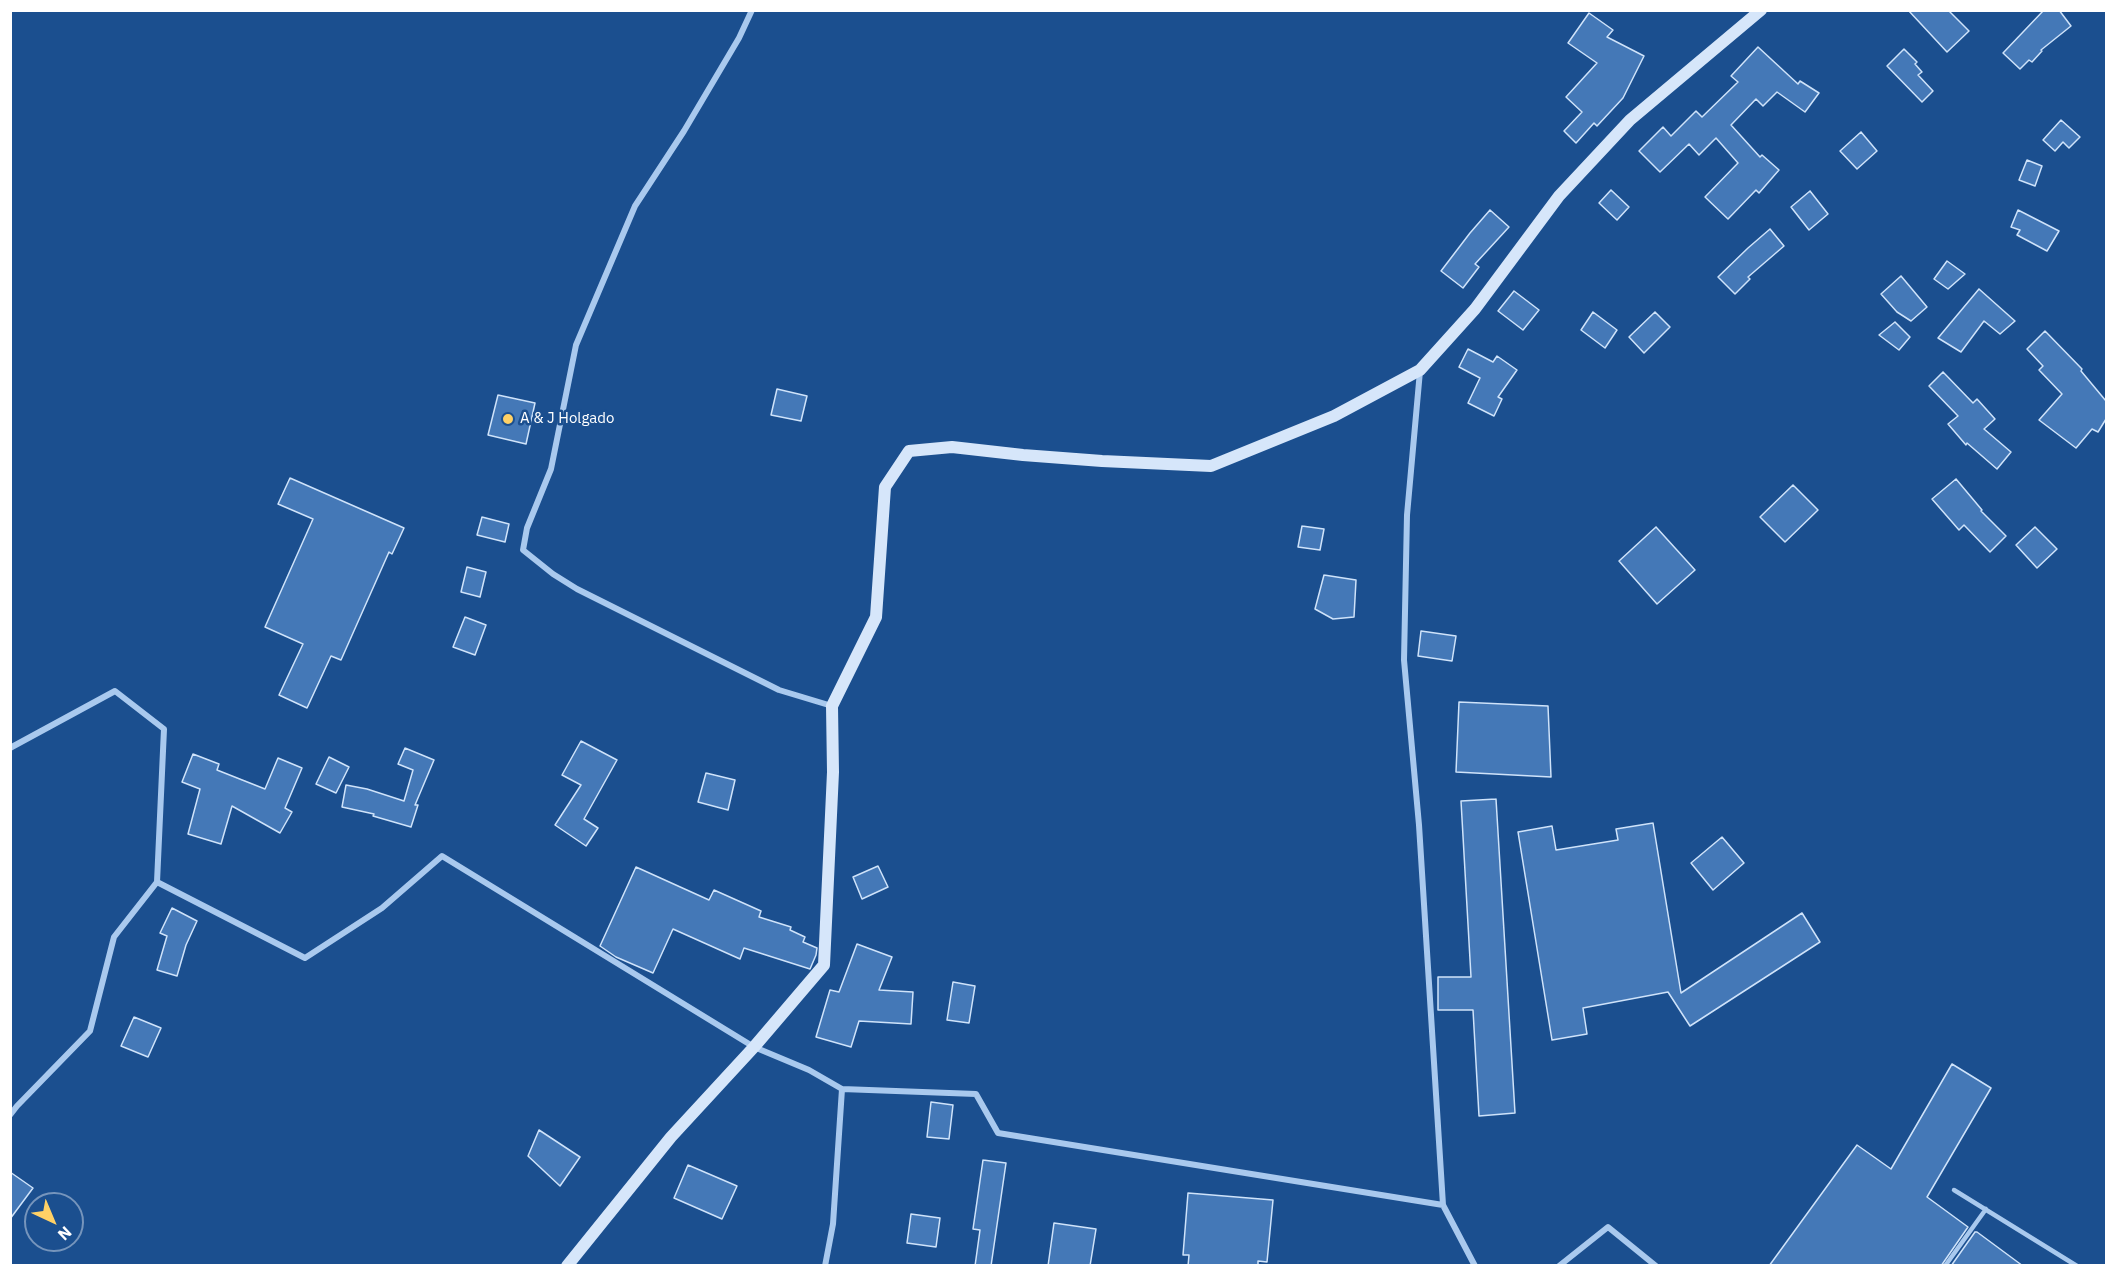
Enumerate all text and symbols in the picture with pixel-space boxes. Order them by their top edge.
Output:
place label: A & J Holgado [520,410,614,428]
marker: A & J Holgado [501,412,515,426]
north arrow [24,1192,84,1252]
text: N [54,1222,76,1245]

